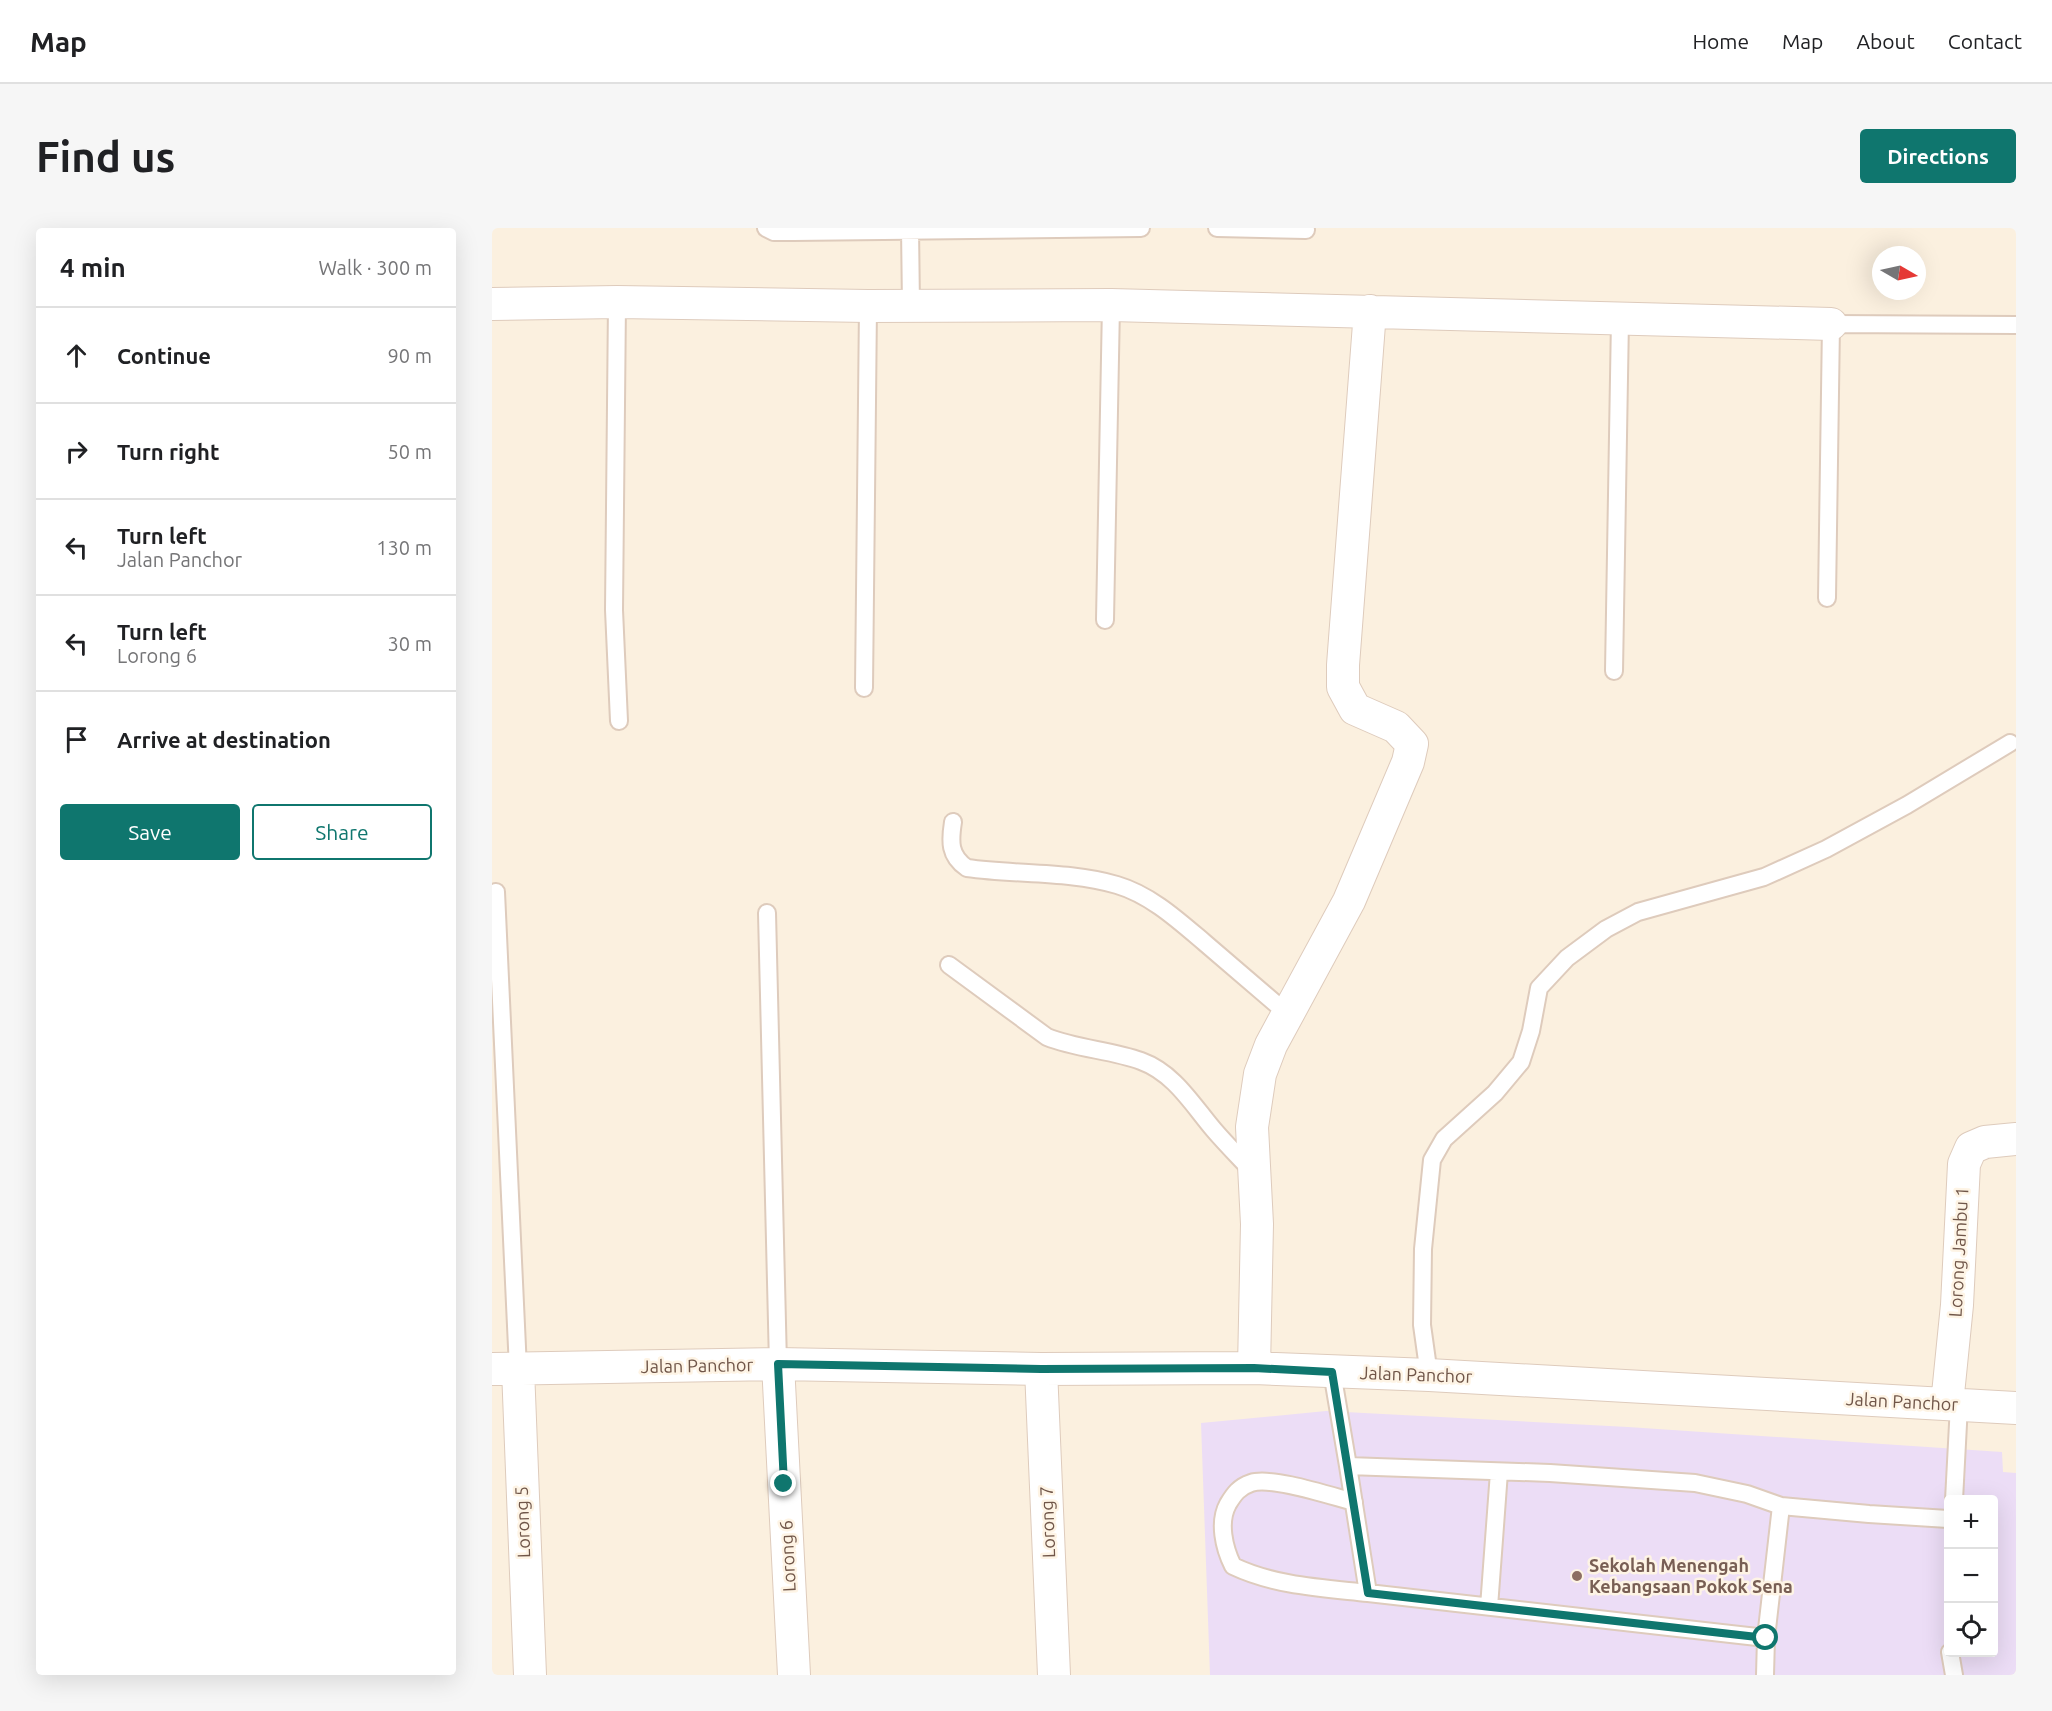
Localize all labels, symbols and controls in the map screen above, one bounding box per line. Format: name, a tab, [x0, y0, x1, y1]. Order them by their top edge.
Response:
text: Map	[30, 26, 87, 57]
text: Home	[1692, 29, 1749, 53]
text: Map	[1782, 29, 1823, 53]
text: About	[1856, 29, 1915, 53]
text: Contact	[1948, 29, 2022, 53]
button: Directions	[1860, 129, 2016, 183]
text: Find us	[36, 133, 175, 180]
north arrow	[1872, 246, 1926, 300]
text: 4 min	[60, 253, 126, 282]
text: Walk · 300 m	[319, 256, 432, 279]
icon: ahead	[60, 339, 93, 372]
text: Continue	[117, 343, 211, 368]
text: 90 m	[388, 344, 432, 367]
icon: right	[60, 435, 93, 468]
text: Turn right	[117, 439, 219, 464]
text: 50 m	[388, 440, 432, 463]
text: Turn left	[117, 523, 207, 548]
icon: left	[60, 531, 93, 564]
text: 130 m	[376, 536, 432, 559]
text: Jalan Panchor	[117, 548, 242, 571]
text: Turn left	[117, 619, 207, 644]
icon: left	[60, 627, 93, 660]
text: 30 m	[388, 632, 432, 655]
text: Lorong 6	[117, 644, 197, 667]
icon: arrive	[60, 723, 93, 756]
text: Arrive at destination	[117, 727, 331, 752]
button: Save	[60, 804, 240, 860]
button: Share	[252, 804, 432, 860]
street label: Lorong Jambu 1	[1945, 1186, 1971, 1318]
street label: Jalan Panchor	[640, 1354, 754, 1376]
street label: Jalan Panchor	[1359, 1362, 1473, 1386]
street label: Jalan Panchor	[1845, 1388, 1959, 1414]
route end	[770, 1470, 796, 1496]
street label: Lorong 5	[511, 1486, 533, 1558]
street label: Lorong 7	[1036, 1486, 1058, 1558]
map controls	[1944, 1495, 1998, 1657]
button: +	[1944, 1495, 1998, 1549]
street label: Lorong 6	[775, 1520, 799, 1592]
button: −	[1944, 1549, 1998, 1603]
place label: Sekolah Menengah Kebangsaan Pokok Sena	[1589, 1555, 1793, 1596]
marker: Sekolah Menengah Kebangsaan Pokok Sena	[1570, 1569, 1584, 1583]
button: locate	[1944, 1603, 1998, 1657]
route start	[1752, 1624, 1778, 1650]

